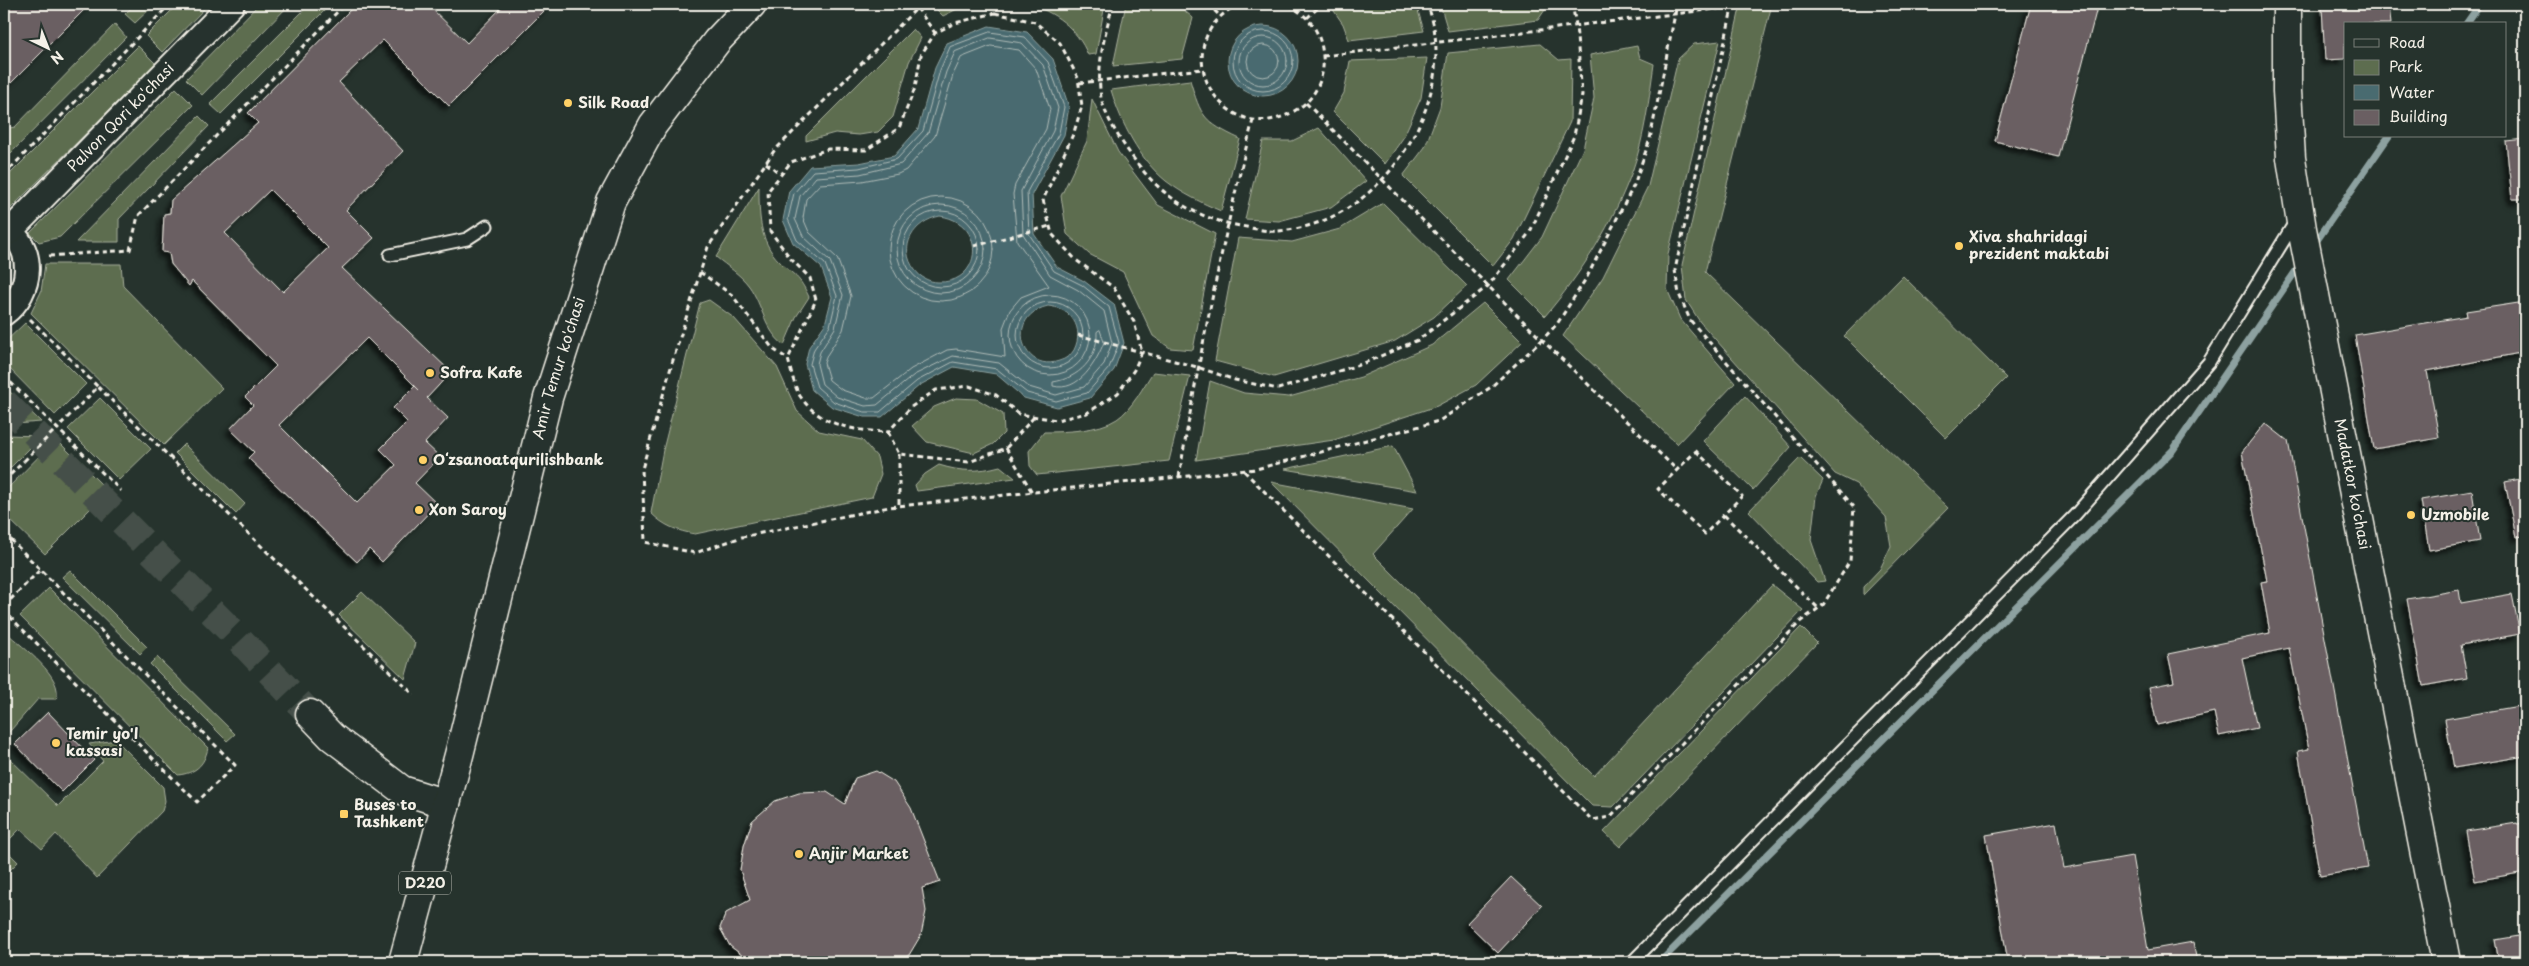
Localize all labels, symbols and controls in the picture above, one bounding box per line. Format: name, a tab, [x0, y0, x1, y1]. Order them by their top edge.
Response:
north arrow	[22, 22, 72, 72]
legend	[2344, 22, 2506, 138]
text: Road	[2389, 30, 2425, 53]
text: N	[46, 46, 68, 69]
text: Park	[2389, 54, 2423, 77]
street label: Palvon Qori ko'chasi	[61, 57, 179, 176]
text: Water	[2389, 80, 2434, 103]
place label: Silk Road	[578, 90, 649, 113]
marker: Silk Road	[562, 97, 574, 109]
text: Building	[2389, 104, 2448, 127]
place label: Xiva shahridagi prezident maktabi	[1969, 224, 2109, 264]
marker: Xiva shahridagi prezident maktabi	[1953, 240, 1965, 252]
street label: Amir Temur ko'chasi	[525, 294, 590, 441]
place label: Sofra Kafe	[440, 360, 522, 383]
marker: Sofra Kafe	[424, 367, 436, 379]
street label: Madatkor ko'chasi	[2329, 416, 2378, 551]
place label: Oʻzsanoatqurilishbank	[433, 447, 604, 470]
marker: Oʻzsanoatqurilishbank	[417, 454, 429, 466]
place label: Xon Saroy	[429, 497, 507, 520]
place label: Uzmobile	[2421, 502, 2490, 525]
marker: Xon Saroy	[413, 504, 425, 516]
marker: Uzmobile	[2405, 509, 2417, 521]
place label: Temir yo'l kassasi	[66, 721, 138, 761]
marker: Temir yo'l kassasi	[50, 737, 62, 749]
place label: Buses to Tashkent	[354, 792, 424, 832]
marker: Buses to Tashkent	[338, 808, 350, 820]
place label: Anjir Market	[809, 841, 909, 864]
marker: Anjir Market	[793, 848, 805, 860]
road number: D220	[399, 871, 451, 894]

